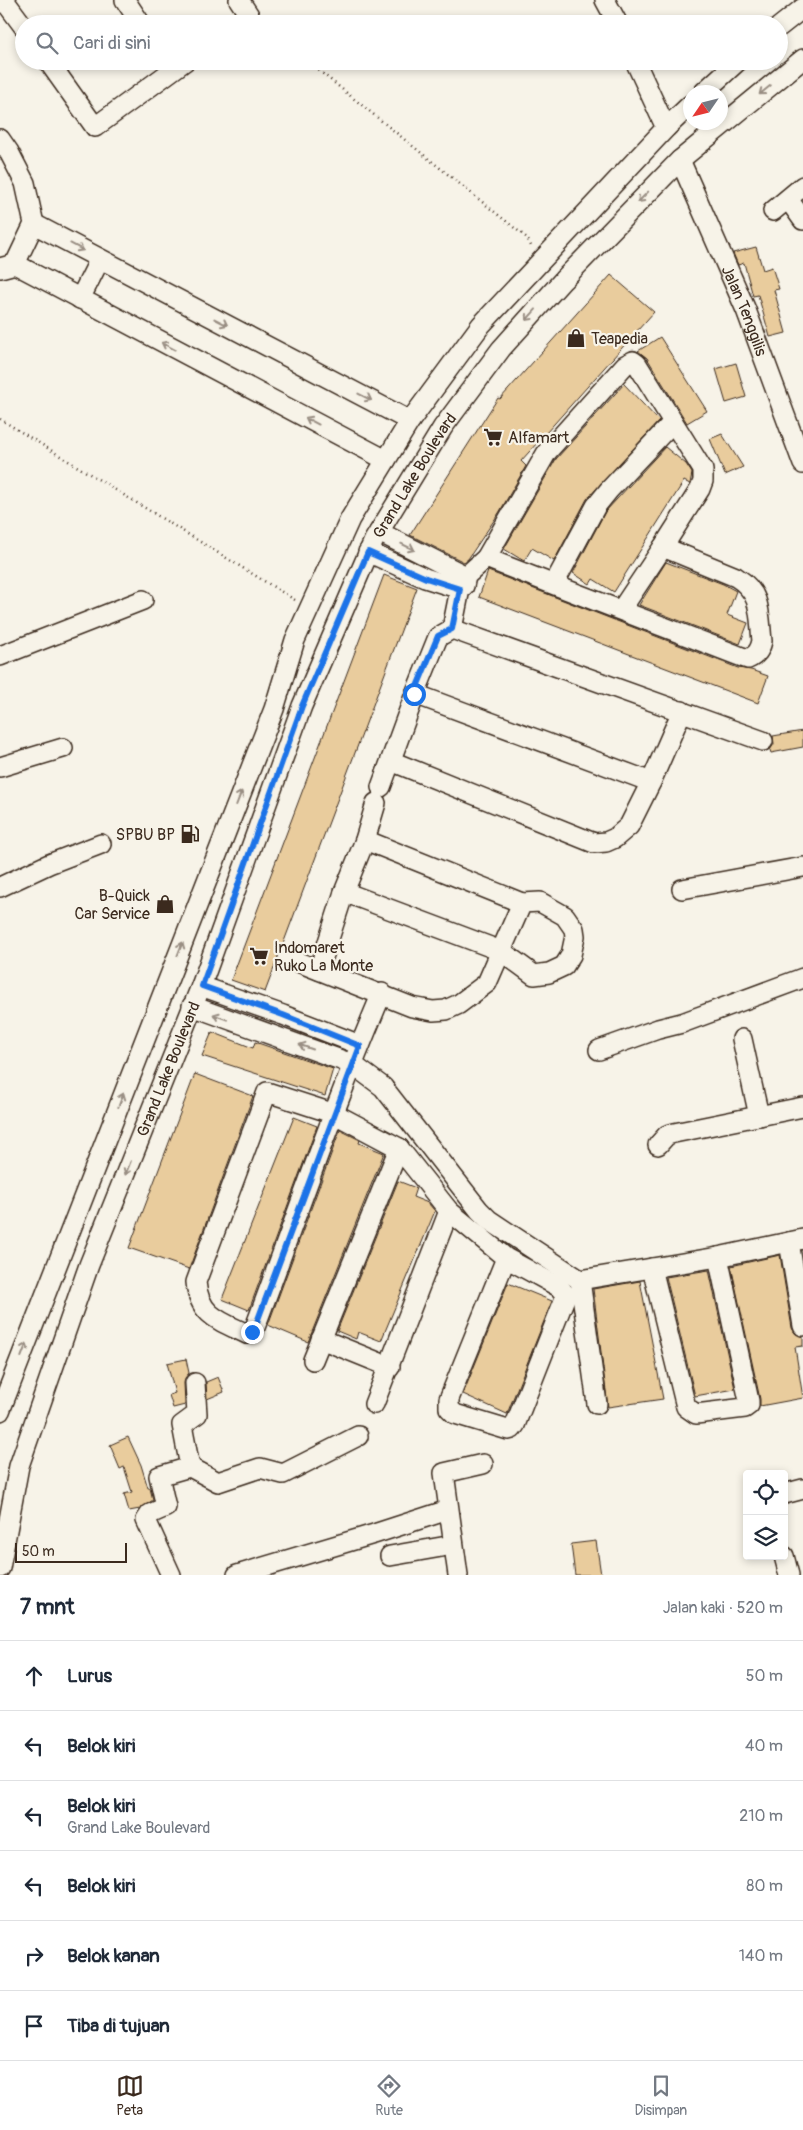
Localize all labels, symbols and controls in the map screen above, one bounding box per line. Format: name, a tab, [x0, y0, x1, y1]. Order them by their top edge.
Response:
search box	[15, 15, 788, 70]
icon: search	[33, 29, 61, 57]
text: Cari di sini	[73, 31, 150, 55]
one-way arrow	[759, 84, 772, 95]
north arrow	[683, 85, 728, 130]
one-way arrow	[637, 191, 650, 203]
one-way arrow	[69, 242, 84, 252]
street label: Jalan Tenggilis	[717, 263, 771, 359]
one-way arrow	[526, 308, 537, 321]
one-way arrow	[213, 318, 228, 327]
shop icon: Teapedia	[565, 327, 587, 349]
place label: Teapedia	[591, 329, 648, 349]
one-way arrow	[161, 341, 176, 350]
one-way arrow	[357, 393, 372, 402]
street label: Grand Lake Boulevard	[369, 409, 461, 542]
one-way arrow	[305, 416, 320, 425]
supermarket icon: Alfamart	[482, 426, 504, 448]
place label: Alfamart	[508, 428, 570, 448]
one-way arrow	[401, 542, 416, 552]
route start	[403, 683, 426, 706]
one-way arrow	[235, 791, 245, 806]
fuel station icon: SPBU BP	[179, 823, 201, 845]
place label: SPBU BP	[116, 825, 175, 845]
place label: B-Quick Car Service	[75, 886, 150, 924]
shop icon: B-Quick Car Service	[154, 893, 176, 915]
place label: Indomaret Ruko La Monte	[274, 938, 373, 976]
one-way arrow	[176, 942, 185, 957]
supermarket icon: Indomaret Ruko La Monte	[248, 945, 270, 967]
street label: Grand Lake Boulevard	[133, 999, 205, 1140]
one-way arrow	[213, 1012, 228, 1021]
one-way arrow	[298, 1042, 314, 1052]
one-way arrow	[116, 1093, 126, 1108]
one-way arrow	[123, 1159, 132, 1175]
route end	[241, 1321, 264, 1344]
one-way arrow	[20, 1342, 29, 1358]
map controls	[743, 1470, 788, 1560]
button: locate	[743, 1470, 788, 1515]
button: layers	[743, 1515, 788, 1560]
scale bar	[15, 1540, 128, 1563]
text: 50 m	[22, 1543, 55, 1560]
text: 7 mnt	[20, 1594, 74, 1621]
text: Jalan kaki · 520 m	[663, 1598, 783, 1618]
icon: ahead	[20, 1662, 48, 1690]
text: Lurus	[67, 1664, 112, 1688]
text: 50 m	[746, 1666, 783, 1686]
icon: left	[20, 1732, 48, 1760]
text: Belok kiri	[67, 1734, 135, 1758]
text: 40 m	[745, 1736, 783, 1756]
text: Belok kiri	[67, 1794, 135, 1818]
icon: left	[20, 1802, 48, 1830]
text: 210 m	[739, 1806, 783, 1826]
text: Grand Lake Boulevard	[67, 1818, 210, 1838]
icon: left	[20, 1872, 48, 1900]
text: Belok kiri	[67, 1874, 135, 1898]
text: 80 m	[746, 1876, 783, 1896]
icon: right	[20, 1942, 48, 1970]
text: Belok kanan	[67, 1944, 160, 1968]
text: 140 m	[739, 1946, 783, 1966]
icon: arrive	[20, 2012, 48, 2040]
text: Tiba di tujuan	[67, 2014, 170, 2038]
tab: Peta	[116, 2072, 144, 2119]
tab: Rute	[375, 2072, 403, 2119]
tab: Disimpan	[635, 2072, 687, 2119]

